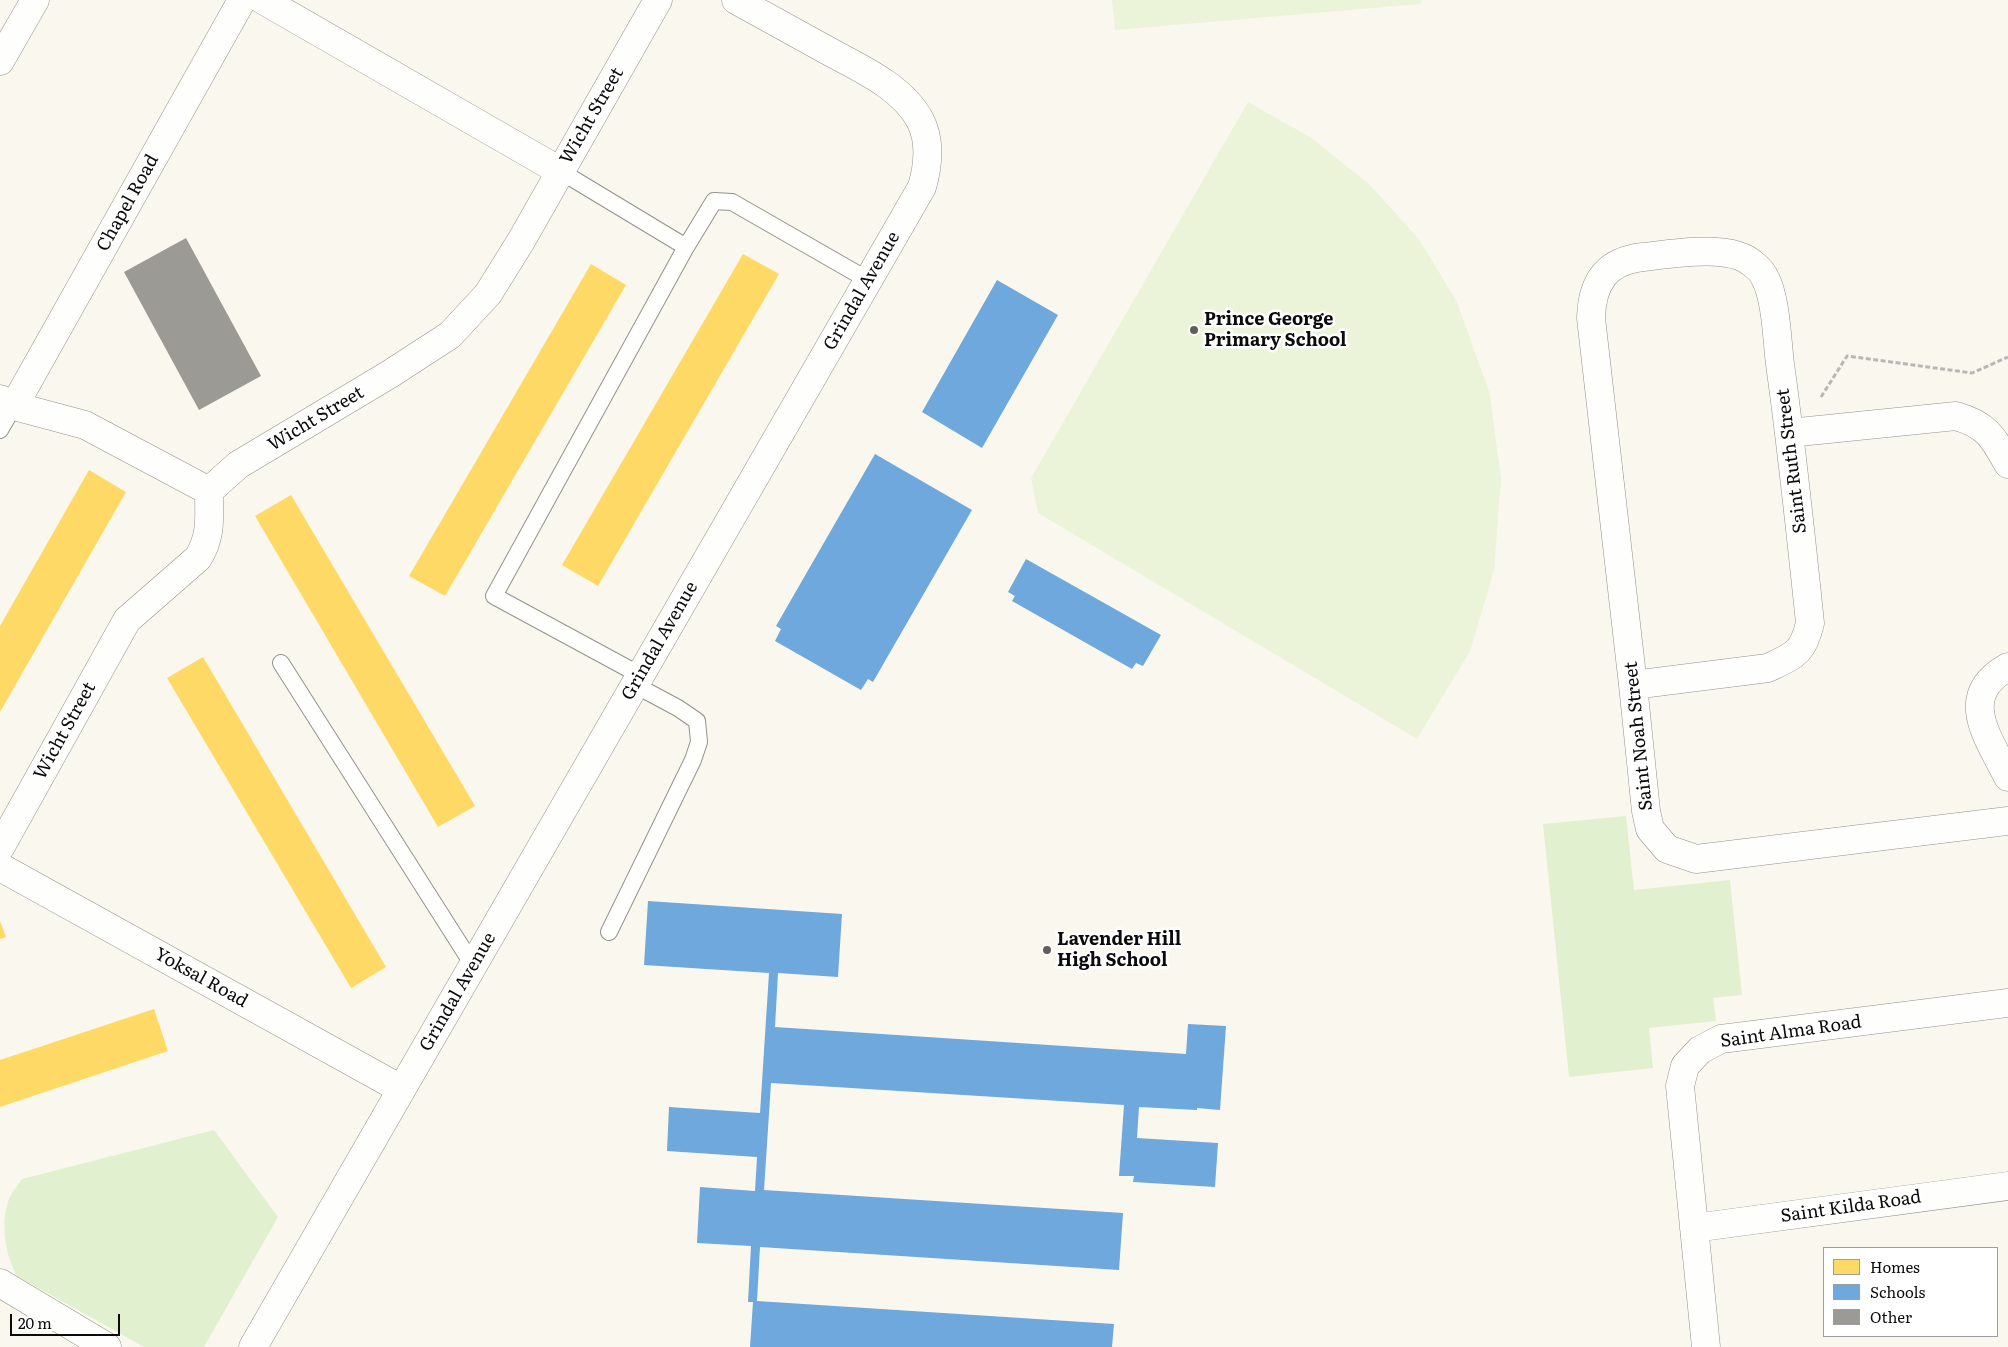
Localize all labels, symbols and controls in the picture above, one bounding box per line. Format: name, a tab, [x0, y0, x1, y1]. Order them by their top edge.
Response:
street label: Wicht Street	[556, 64, 628, 168]
street label: Chapel Road	[93, 151, 163, 255]
street label: Grindal Avenue	[819, 228, 905, 354]
place label: Prince George Primary School	[1204, 309, 1347, 352]
marker: Prince George Primary School	[1188, 324, 1200, 336]
street label: Wicht Street	[264, 382, 368, 456]
street label: Saint Ruth Street	[1772, 387, 1812, 535]
street label: Grindal Avenue	[617, 578, 703, 704]
street label: Saint Noah Street	[1620, 660, 1658, 812]
street label: Wicht Street	[29, 679, 101, 783]
street label: Grindal Avenue	[415, 929, 501, 1055]
place label: Lavender Hill High School	[1057, 929, 1181, 972]
street label: Yoksal Road	[150, 943, 252, 1013]
marker: Lavender Hill High School	[1041, 944, 1053, 956]
street label: Saint Alma Road	[1719, 1011, 1863, 1053]
street label: Saint Kilda Road	[1779, 1186, 1923, 1228]
legend	[1823, 1247, 1998, 1337]
text: Homes	[1870, 1255, 1920, 1278]
text: Schools	[1870, 1280, 1925, 1303]
scale bar	[12, 1304, 122, 1336]
text: Other	[1870, 1305, 1912, 1328]
text: 20 m	[18, 1311, 52, 1334]

